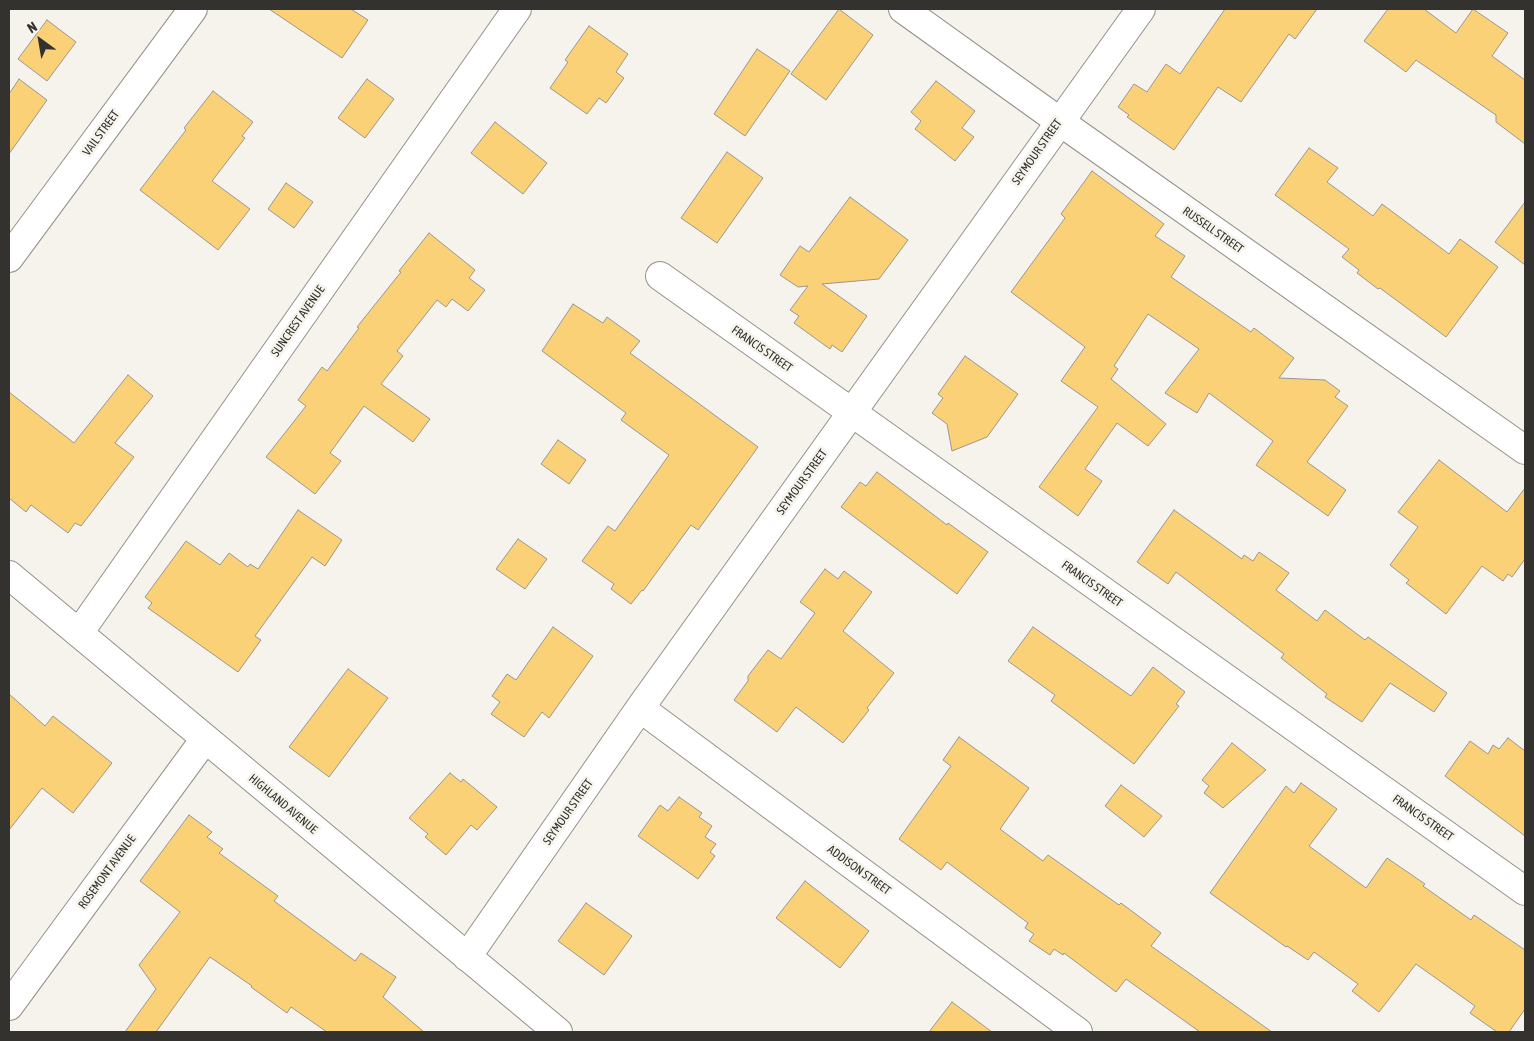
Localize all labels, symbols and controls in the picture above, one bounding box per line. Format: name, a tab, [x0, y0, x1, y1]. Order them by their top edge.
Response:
north arrow	[15, 15, 65, 65]
text: N	[24, 18, 40, 36]
street label: VAIL STREET	[80, 107, 122, 159]
street label: SEYMOUR STREET	[1009, 116, 1065, 188]
street label: RUSSELL STREET	[1180, 204, 1246, 256]
street label: SUNCREST AVENUE	[268, 283, 328, 359]
street label: FRANCIS STREET	[729, 323, 795, 375]
street label: SEYMOUR STREET	[774, 447, 830, 517]
street label: FRANCIS STREET	[1059, 558, 1125, 610]
street label: HIGHLAND AVENUE	[246, 771, 320, 837]
street label: SEYMOUR STREET	[540, 776, 596, 848]
street label: FRANCIS STREET	[1390, 792, 1456, 844]
street label: ROSEMONT AVENUE	[75, 832, 139, 912]
street label: ADDISON STREET	[824, 842, 894, 898]

